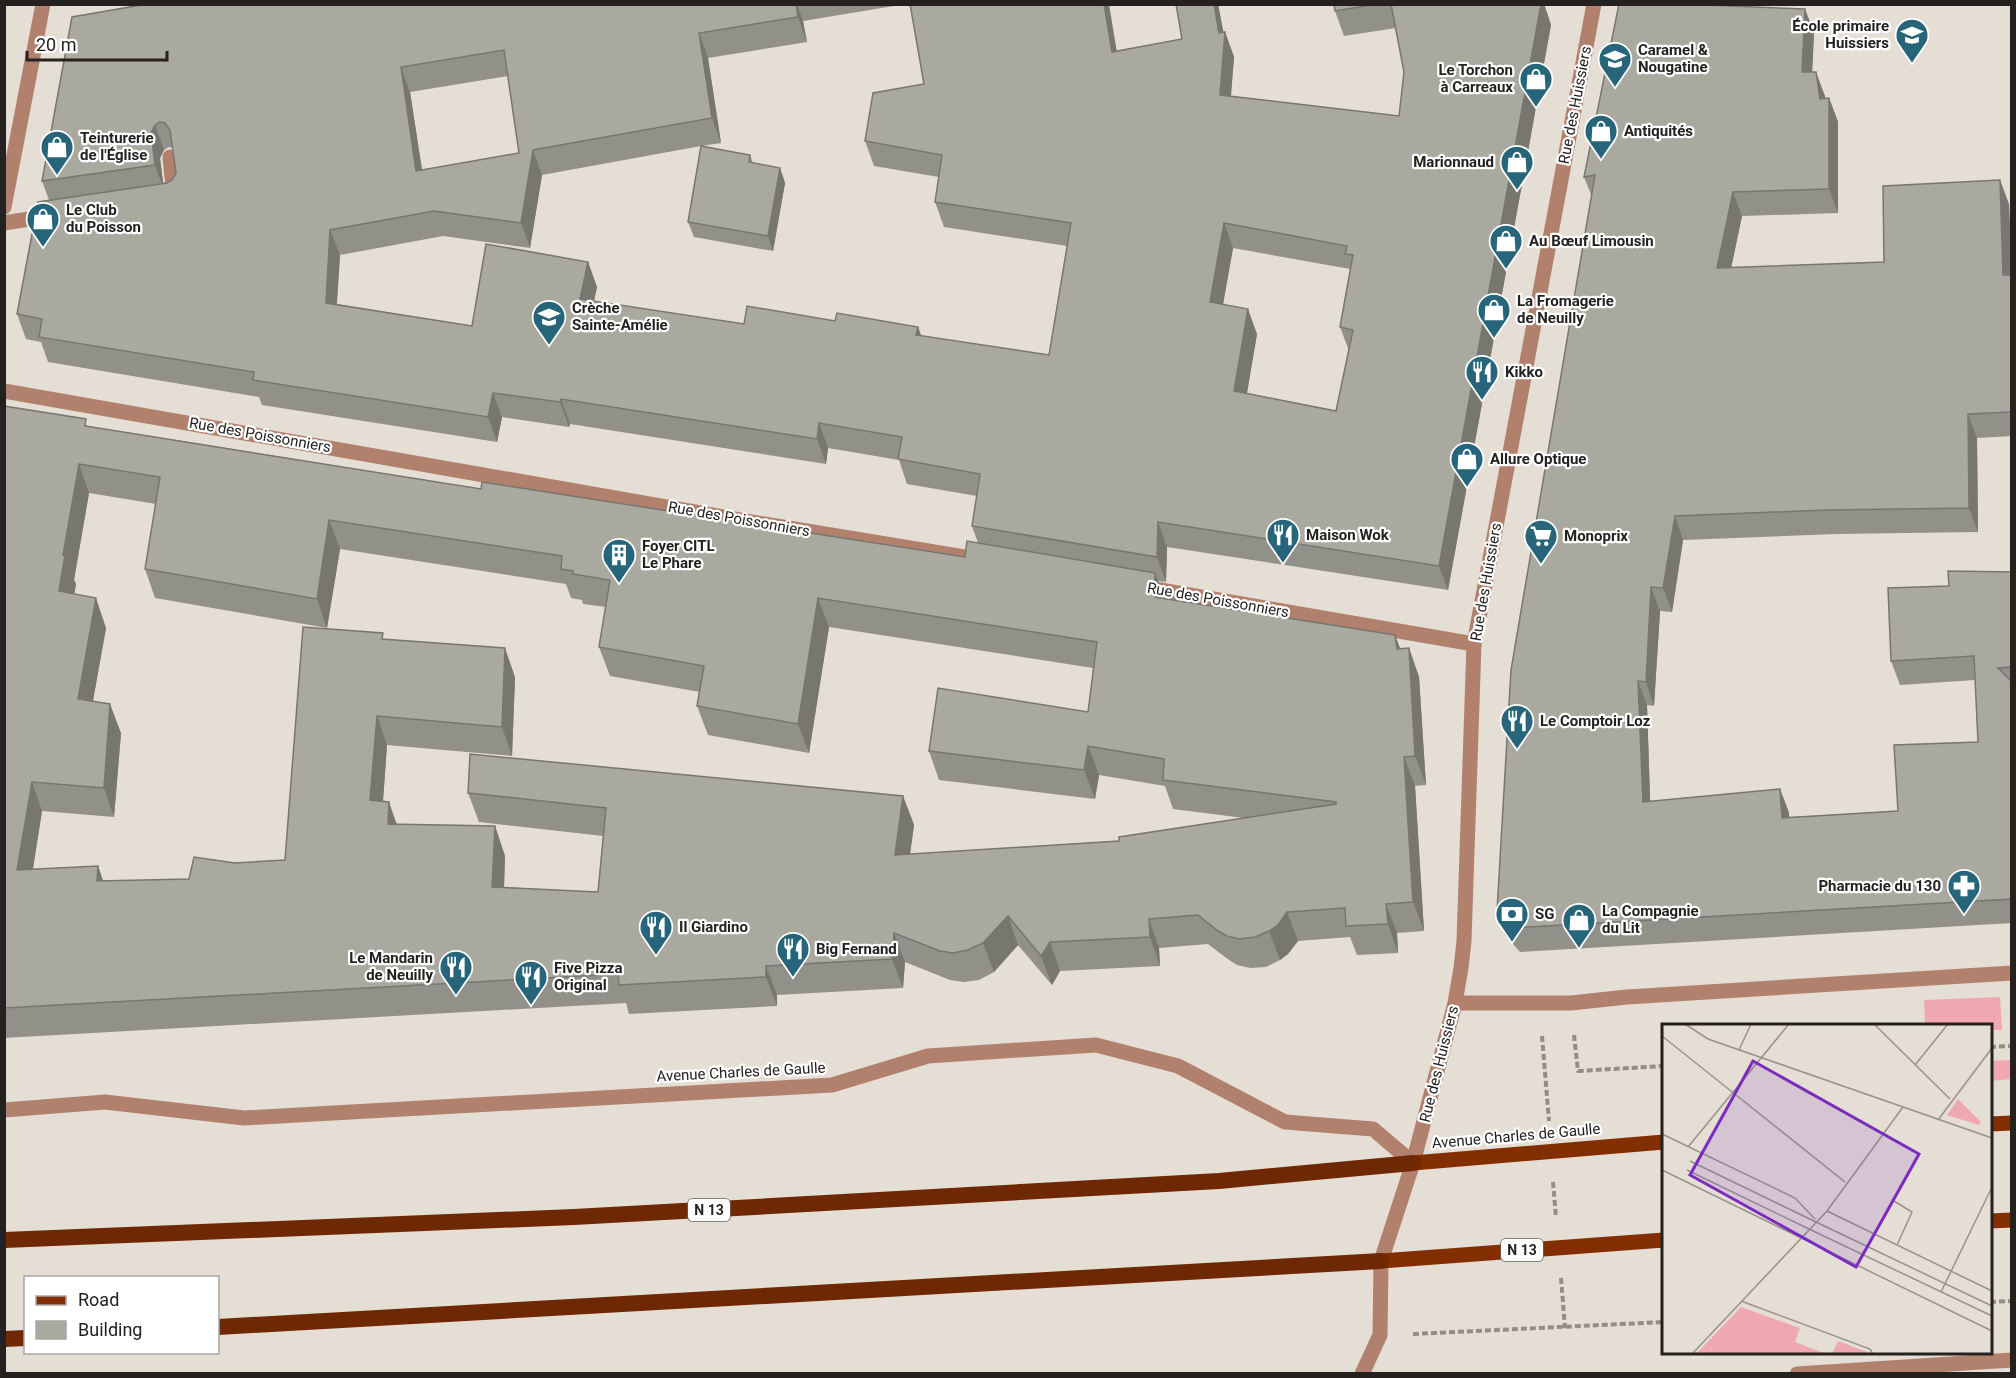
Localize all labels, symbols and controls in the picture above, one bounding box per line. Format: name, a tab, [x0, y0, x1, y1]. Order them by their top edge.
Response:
place label: École primaire Huissiers	[1792, 17, 1889, 52]
school or university icon: École primaire Huissiers	[1894, 17, 1930, 64]
scale bar	[27, 24, 166, 62]
text: 20 m	[36, 34, 76, 55]
school or university icon: Caramel & Nougatine	[1597, 41, 1633, 88]
place label: Caramel & Nougatine	[1638, 41, 1708, 76]
street label: Rue des Huissiers	[1555, 45, 1595, 165]
place label: Le Torchon à Carreaux	[1439, 61, 1513, 96]
shop icon: Le Torchon à Carreaux	[1518, 61, 1554, 108]
shop icon: Antiquités	[1583, 113, 1619, 160]
place label: Antiquités	[1624, 122, 1693, 140]
shop icon: Teinturerie de l'Église	[39, 129, 75, 176]
place label: Teinturerie de l'Église	[80, 129, 154, 164]
shop icon: Marionnaud	[1499, 144, 1535, 191]
place label: Marionnaud	[1413, 153, 1494, 171]
shop icon: Le Club du Poisson	[25, 201, 61, 248]
place label: Le Club du Poisson	[66, 201, 141, 236]
shop icon: Au Bœuf Limousin	[1488, 223, 1524, 270]
place label: Au Bœuf Limousin	[1529, 232, 1654, 250]
shop icon: La Fromagerie de Neuilly	[1476, 292, 1512, 339]
place label: La Fromagerie de Neuilly	[1517, 292, 1614, 327]
school or university icon: Crèche Sainte-Amélie	[531, 299, 567, 346]
place label: Crèche Sainte-Amélie	[572, 299, 668, 334]
restaurant icon: Kikko	[1464, 354, 1500, 401]
place label: Kikko	[1505, 363, 1543, 381]
street label: Rue des Poissonniers	[188, 414, 332, 456]
shop icon: Allure Optique	[1449, 441, 1485, 488]
place label: Allure Optique	[1490, 450, 1586, 468]
street label: Rue des Poissonniers	[667, 498, 811, 540]
restaurant icon: Maison Wok	[1265, 517, 1301, 564]
supermarket icon: Monoprix	[1523, 518, 1559, 565]
street label: Rue des Huissiers	[1467, 522, 1505, 642]
place label: Maison Wok	[1306, 526, 1390, 544]
place label: Monoprix	[1564, 527, 1628, 545]
building icon: Foyer CITL Le Phare	[601, 537, 637, 584]
place label: Foyer CITL Le Phare	[642, 537, 715, 572]
street label: Rue des Poissonniers	[1146, 579, 1290, 621]
restaurant icon: Le Comptoir Loz	[1499, 703, 1535, 750]
place label: Le Comptoir Loz	[1540, 712, 1651, 730]
pharmacy icon: Pharmacie du 130	[1946, 868, 1982, 915]
place label: Pharmacie du 130	[1818, 877, 1941, 895]
bank icon: SG	[1494, 896, 1530, 943]
shop icon: La Compagnie du Lit	[1561, 902, 1597, 949]
place label: La Compagnie du Lit	[1602, 902, 1699, 937]
place label: SG	[1535, 905, 1554, 923]
restaurant icon: Il Giardino	[638, 909, 674, 956]
place label: Il Giardino	[679, 918, 748, 936]
restaurant icon: Big Fernand	[775, 931, 811, 978]
place label: Big Fernand	[816, 940, 897, 958]
place label: Le Mandarin de Neuilly	[349, 949, 433, 984]
restaurant icon: Le Mandarin de Neuilly	[438, 949, 474, 996]
restaurant icon: Five Pizza Original	[513, 959, 549, 1006]
place label: Five Pizza Original	[554, 959, 622, 994]
street label: Rue des Huissiers	[1416, 1004, 1462, 1124]
inset map	[1662, 1024, 1992, 1354]
street label: Avenue Charles de Gaulle	[656, 1059, 826, 1085]
street label: Avenue Charles de Gaulle	[1431, 1120, 1601, 1152]
road number: N 13	[688, 1199, 730, 1221]
road number: N 13	[1501, 1239, 1543, 1261]
legend	[24, 1276, 219, 1354]
text: Road	[78, 1289, 119, 1310]
text: Building	[78, 1319, 142, 1340]

